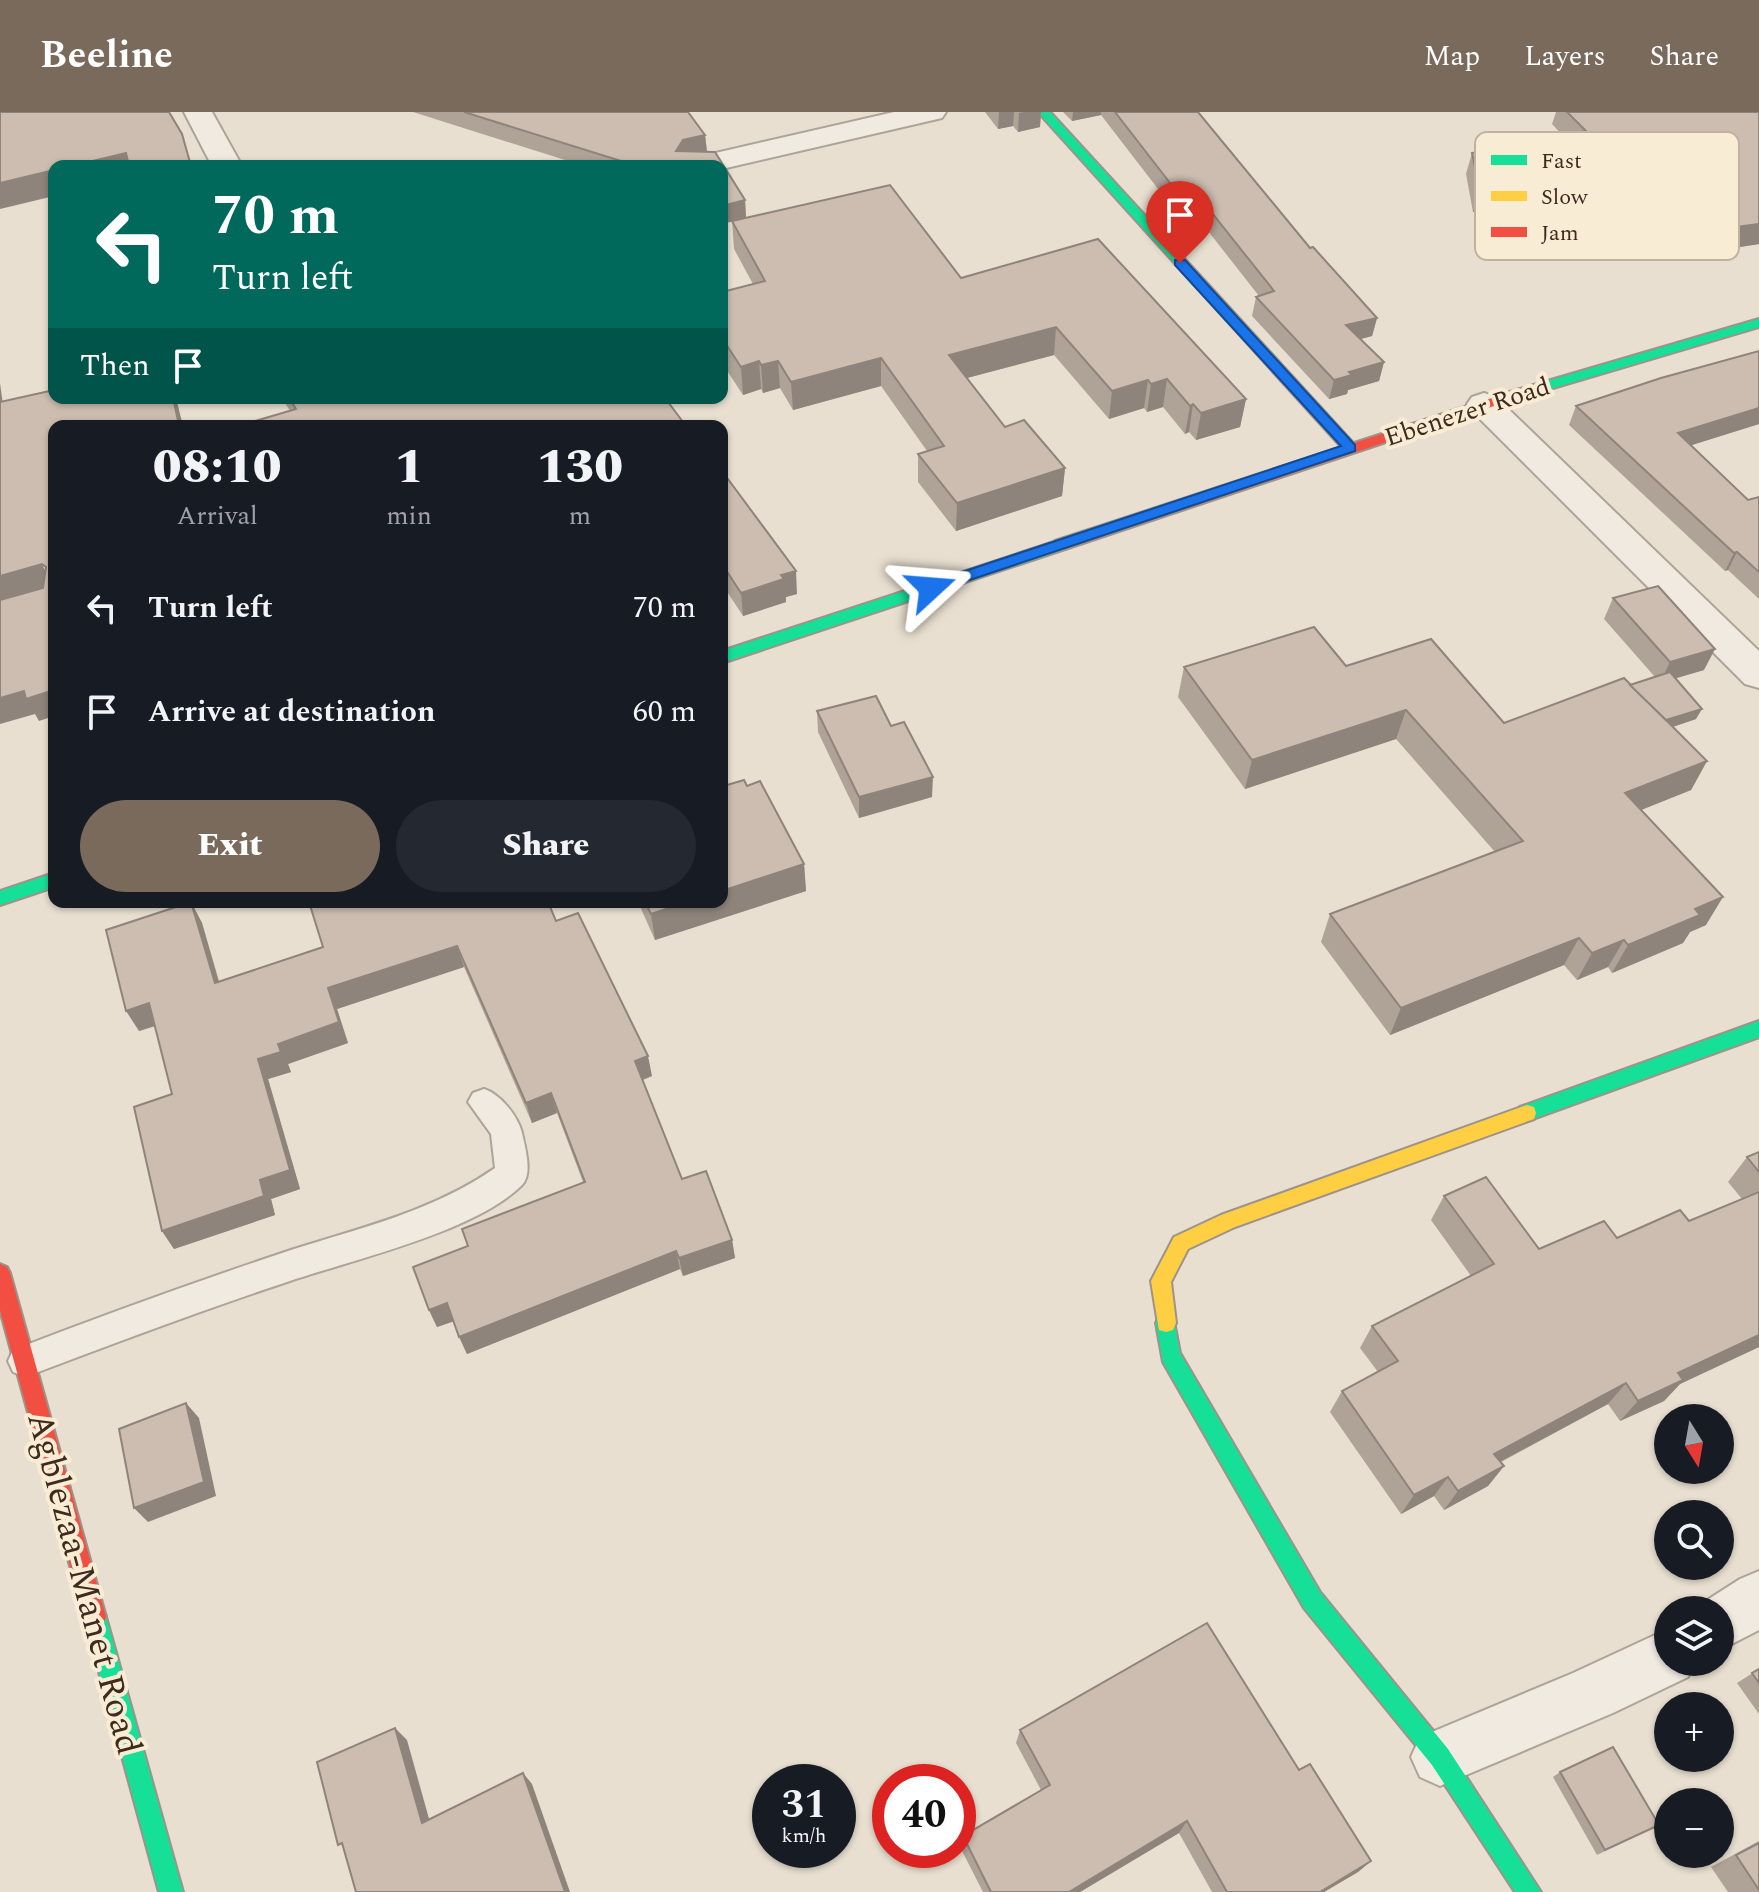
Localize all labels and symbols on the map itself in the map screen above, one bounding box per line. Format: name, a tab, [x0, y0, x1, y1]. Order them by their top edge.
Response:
legend	[1475, 132, 1739, 260]
text: Fast	[1541, 145, 1582, 178]
pin	[1146, 181, 1214, 263]
text: Slow	[1541, 181, 1589, 214]
text: Jam	[1541, 217, 1579, 250]
street label: Ebenezer Road	[1379, 366, 1555, 458]
position arrow	[889, 546, 973, 630]
north arrow	[1654, 1404, 1734, 1484]
street label: Agblezaa-Manet Road	[11, 1406, 156, 1761]
speed limit sign: 40	[872, 1764, 976, 1868]

